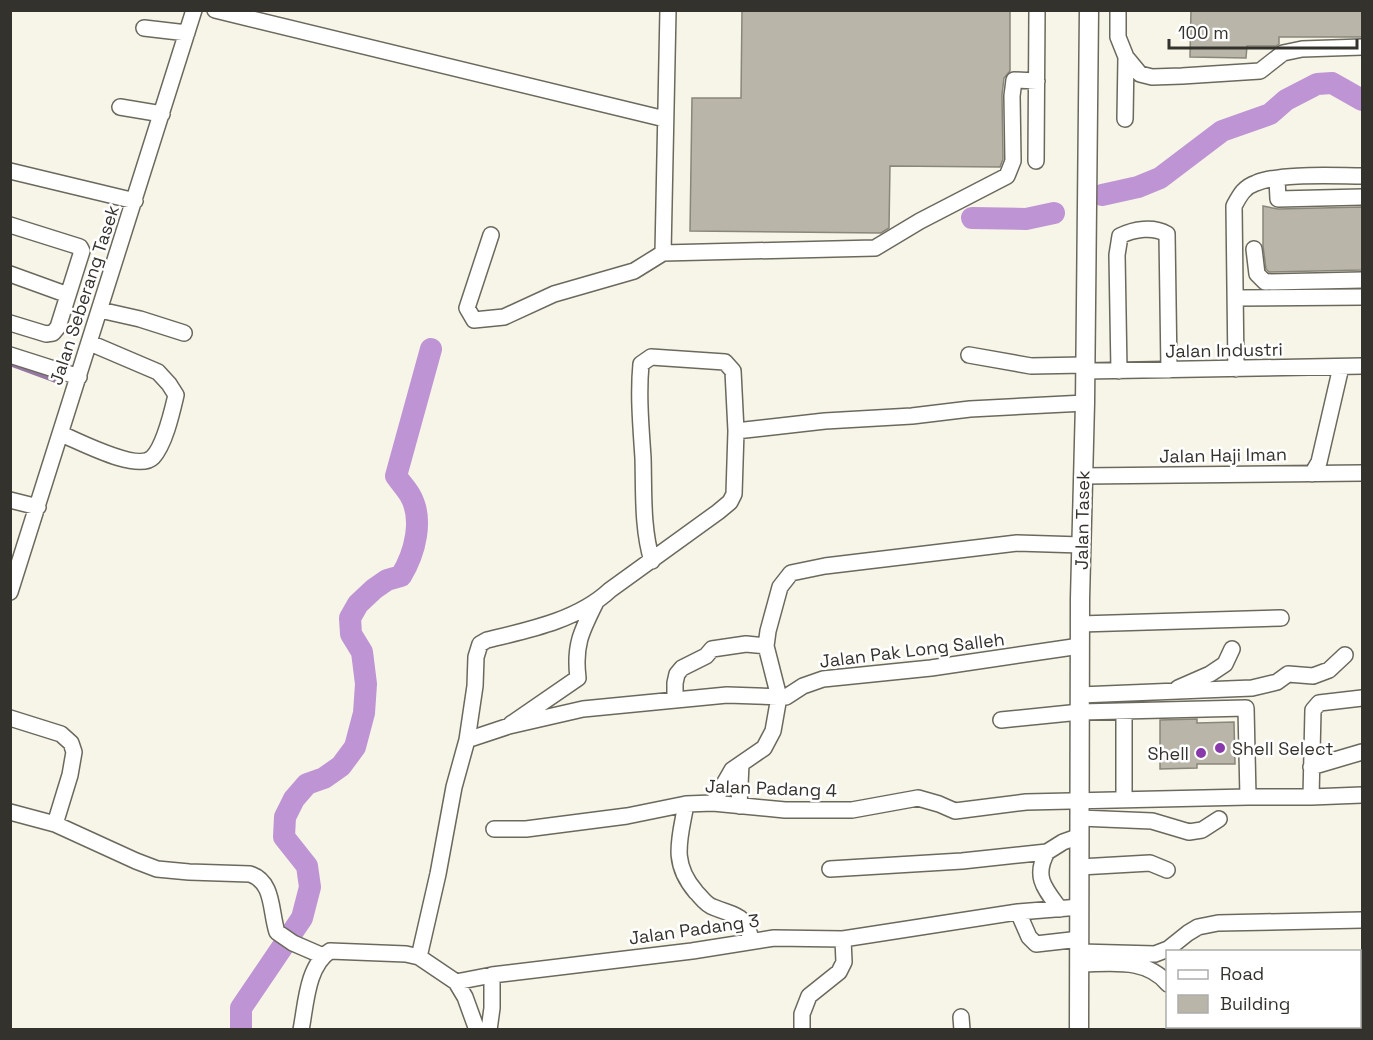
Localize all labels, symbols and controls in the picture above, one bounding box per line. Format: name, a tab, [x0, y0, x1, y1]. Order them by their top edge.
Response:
scale bar	[1169, 12, 1356, 50]
text: 100 m	[1178, 21, 1229, 44]
street label: Jalan Seberang Tasek	[44, 202, 124, 388]
street label: Jalan Industri	[1165, 337, 1283, 363]
street label: Jalan Haji Iman	[1159, 442, 1287, 468]
street label: Jalan Tasek	[1070, 470, 1094, 570]
street label: Jalan Pak Long Salleh	[818, 627, 1006, 673]
place label: Shell Select	[1232, 737, 1334, 760]
marker: Shell Select	[1213, 741, 1227, 755]
place label: Shell	[1147, 742, 1189, 765]
marker: Shell	[1194, 746, 1208, 760]
street label: Jalan Padang 4	[705, 774, 837, 802]
street label: Jalan Padang 3	[627, 908, 761, 950]
legend	[1166, 950, 1361, 1028]
text: Road	[1220, 962, 1264, 985]
text: Building	[1220, 992, 1290, 1015]

